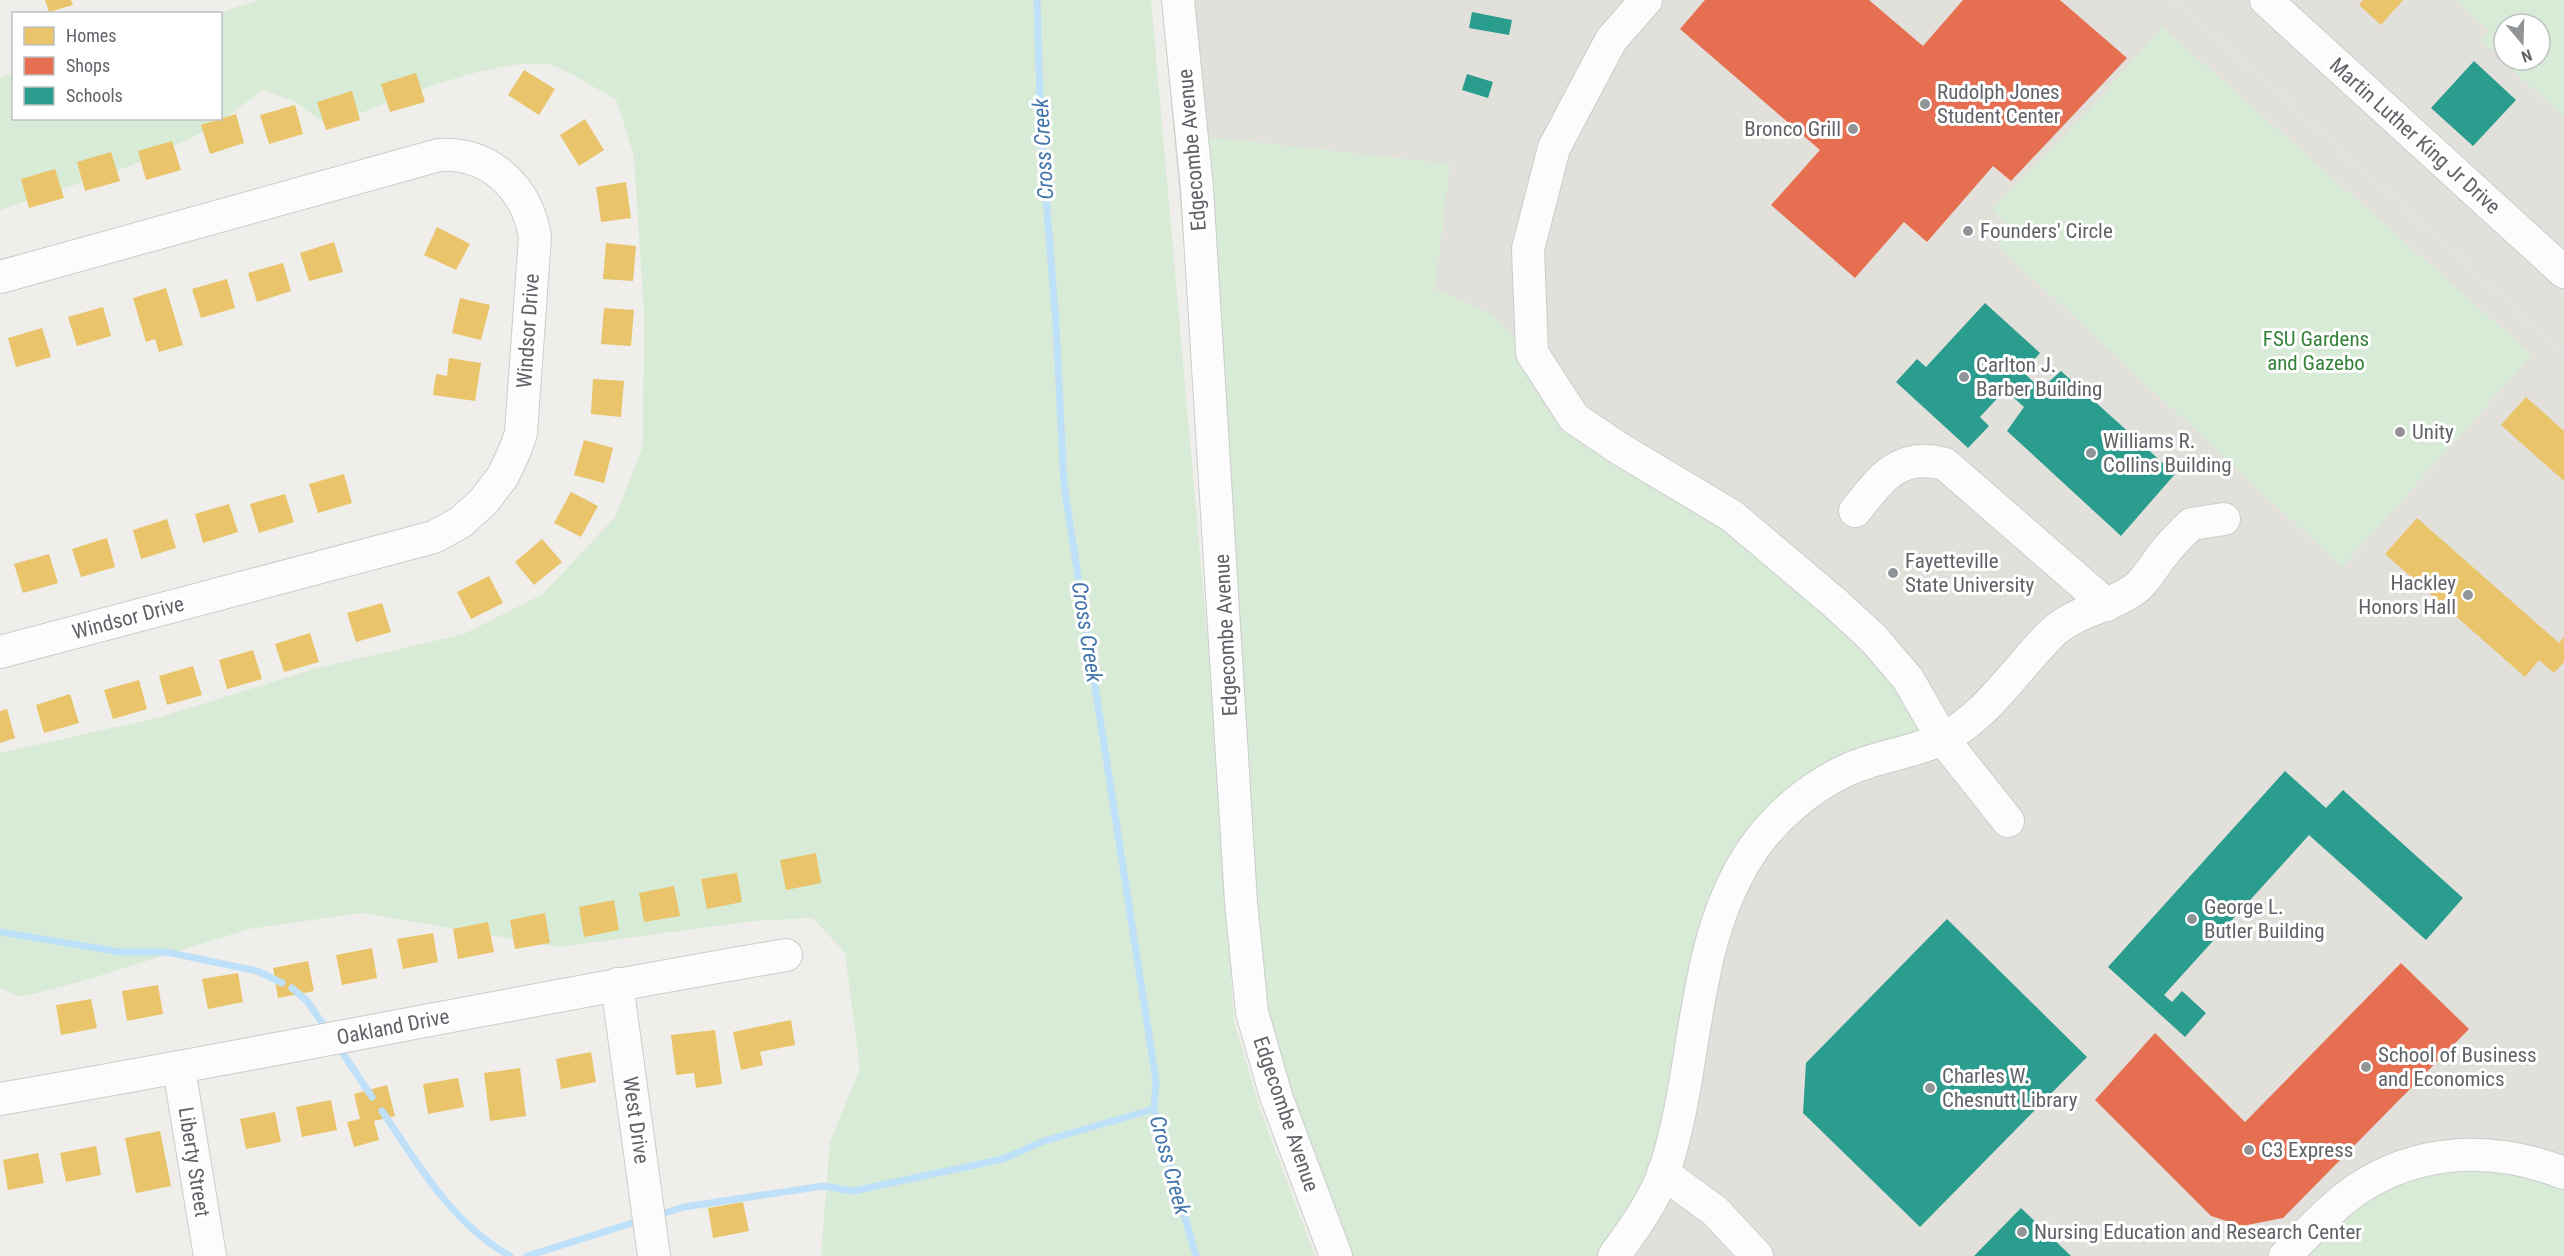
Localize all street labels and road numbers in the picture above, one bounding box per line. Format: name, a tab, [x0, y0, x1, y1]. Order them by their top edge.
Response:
street label: Martin Luther King Jr Drive	[2325, 53, 2505, 219]
street label: Edgecombe Avenue	[1173, 68, 1211, 232]
street label: Windsor Drive	[512, 273, 544, 389]
street label: Edgecombe Avenue	[1210, 553, 1242, 717]
street label: Windsor Drive	[70, 592, 187, 644]
street label: Oakland Drive	[335, 1004, 452, 1050]
street label: Edgecombe Avenue	[1248, 1033, 1324, 1195]
street label: West Drive	[618, 1075, 654, 1165]
street label: Liberty Street	[173, 1105, 215, 1219]

